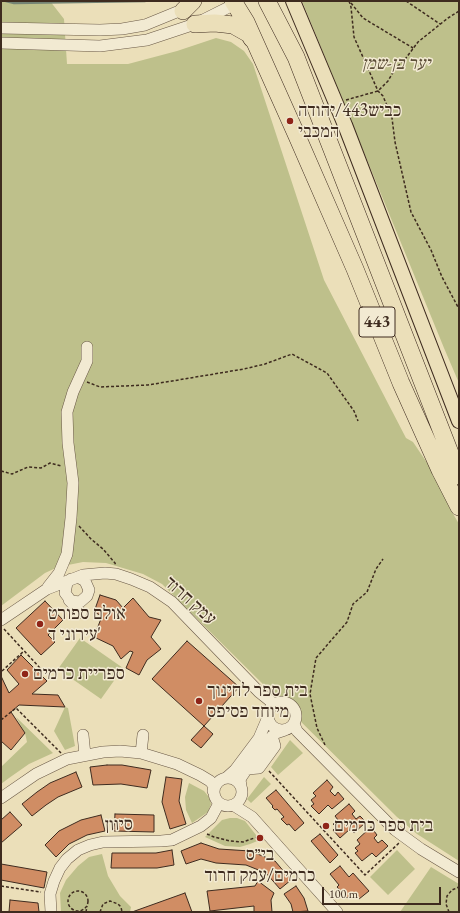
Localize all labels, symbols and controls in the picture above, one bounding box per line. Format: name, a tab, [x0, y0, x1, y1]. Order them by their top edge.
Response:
park label: יער בן-שמן	[362, 53, 430, 75]
place label: כביש443/יהודה המכבי	[298, 100, 401, 142]
marker: כביש443/יהודה המכבי	[285, 116, 295, 126]
road number: 443	[359, 307, 395, 337]
street label: עמק חרוד	[160, 572, 220, 630]
place label: אולם ספורט עירוני ד'	[48, 603, 126, 646]
marker: אולם ספורט עירוני ד'	[35, 619, 45, 629]
place label: ספריית כרמים	[33, 663, 125, 685]
marker: ספריית כרמים	[20, 669, 30, 679]
place label: בית ספר לחינוך מיוחד פסיפס	[207, 680, 308, 722]
marker: בית ספר לחינוך מיוחד פסיפס	[194, 696, 204, 706]
street label: סיוון	[105, 814, 133, 836]
place label: בית ספר כרמים	[334, 815, 433, 837]
marker: בית ספר כרמים	[321, 821, 331, 831]
marker: בי״ס כרמים/עמק חרוד	[255, 833, 265, 843]
place label: בי״ס כרמים/עמק חרוד	[205, 844, 315, 886]
scale bar	[324, 879, 443, 905]
text: 100 m	[329, 886, 358, 902]

